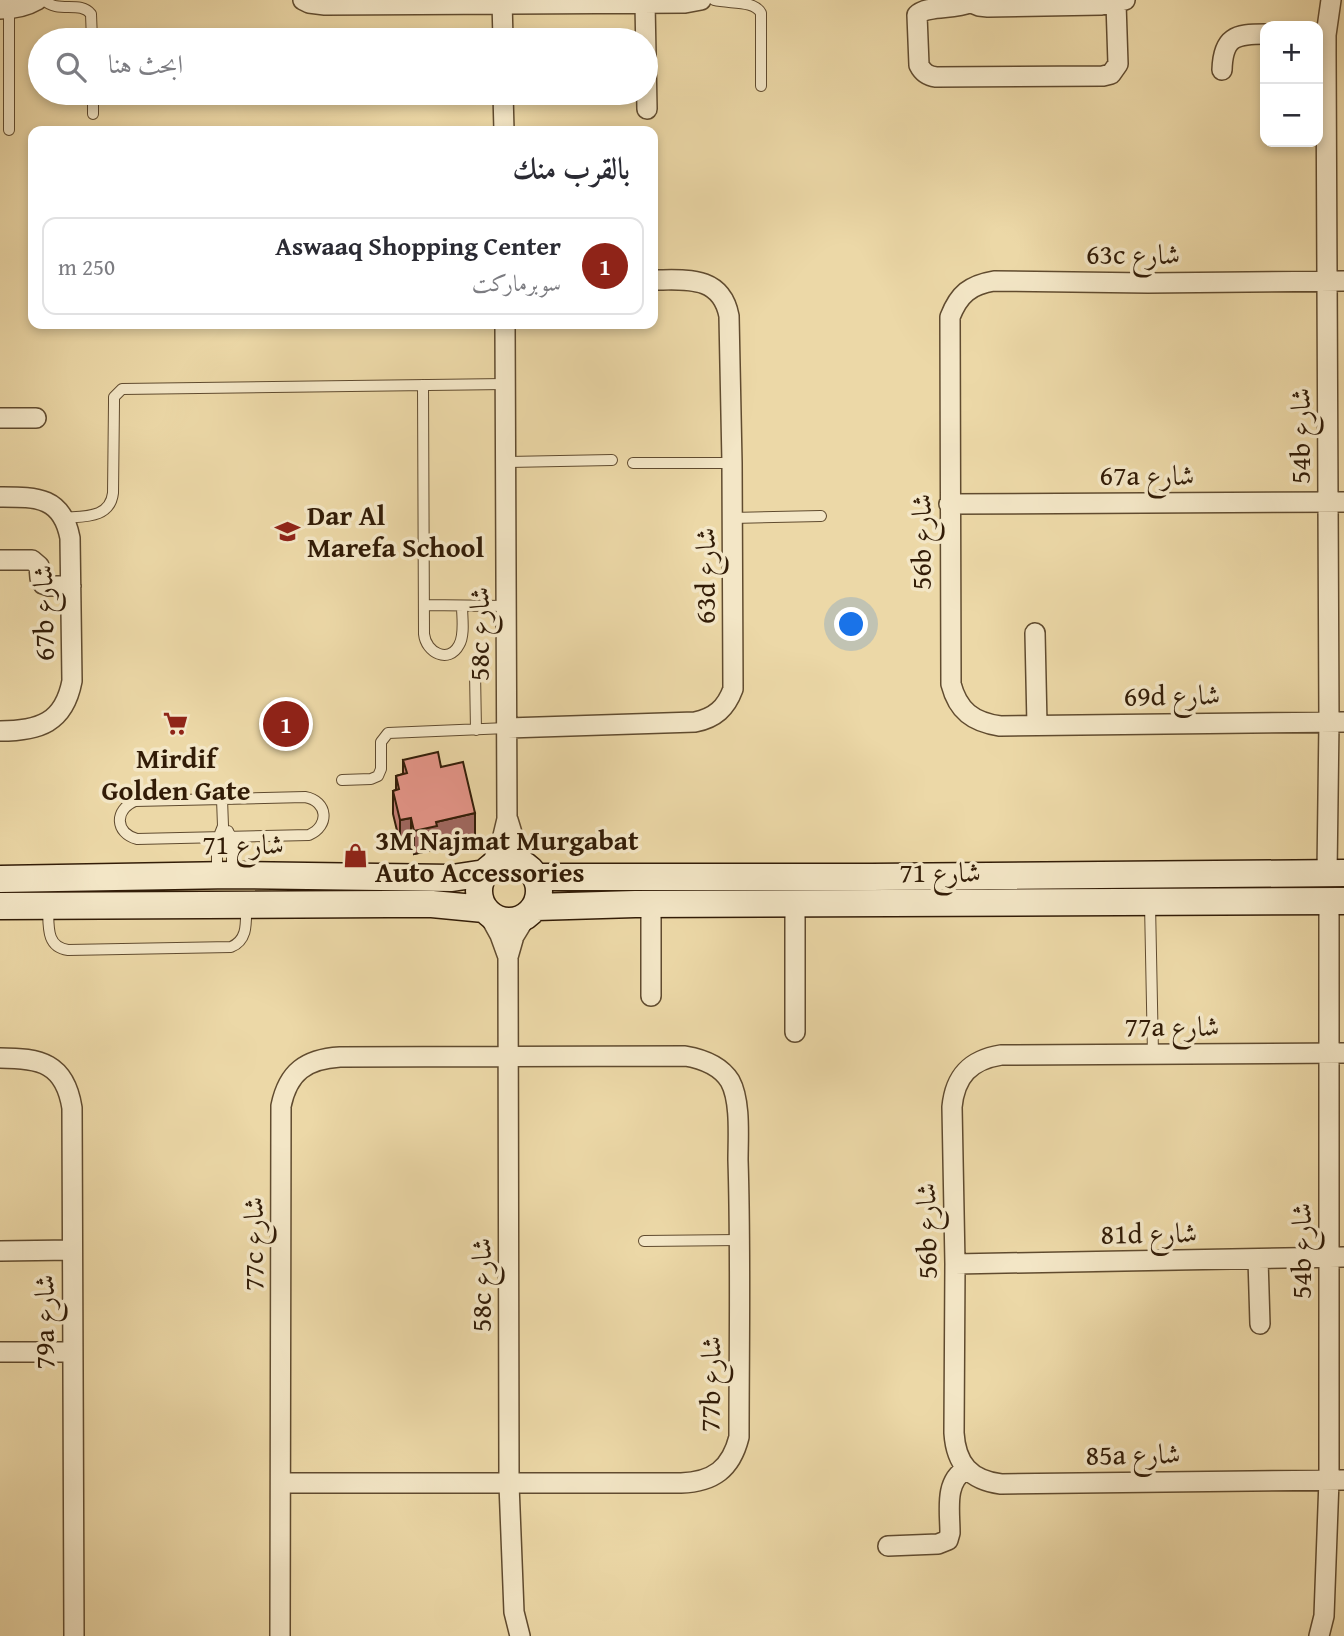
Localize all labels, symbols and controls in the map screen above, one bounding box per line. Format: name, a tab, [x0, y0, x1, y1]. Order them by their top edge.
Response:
map controls	[1260, 21, 1323, 147]
button: +	[1260, 21, 1323, 84]
search box	[28, 28, 658, 105]
text: ابحث هنا	[108, 44, 183, 83]
icon: search	[52, 48, 90, 86]
button: −	[1260, 84, 1323, 147]
text: بالقرب منك	[513, 146, 630, 190]
text: Aswaaq Shopping Center	[275, 226, 561, 265]
street label: 63c شارع	[1086, 233, 1180, 278]
text: 250 m	[58, 250, 115, 283]
text: 1	[599, 250, 611, 283]
text: سوبرماركت	[472, 266, 561, 299]
street label: 54b شارع	[1279, 388, 1324, 484]
street label: 67a شارع	[1100, 454, 1194, 499]
place label: Dar Al Marefa School	[307, 494, 484, 567]
street label: 56b شارع	[900, 494, 945, 590]
school or university icon: Dar Al Marefa School	[273, 517, 301, 545]
street label: 63d شارع	[684, 528, 729, 624]
street label: 67b شارع	[21, 564, 68, 661]
street label: 58c شارع	[458, 587, 503, 681]
your location	[834, 607, 868, 641]
street label: 69d شارع	[1123, 673, 1221, 720]
pin: 1	[263, 698, 309, 750]
supermarket icon: Mirdif Golden Gate	[162, 710, 190, 738]
place label: Mirdif Golden Gate	[102, 737, 250, 810]
place label: 3M Najmat Murgabat Auto Accessories	[375, 819, 639, 892]
street label: شارع 71	[202, 823, 284, 868]
shop icon: 3M Najmat Murgabat Auto Accessories	[341, 842, 369, 870]
street label: شارع 71	[899, 851, 981, 896]
street label: 77a شارع	[1125, 1005, 1219, 1050]
street label: 56b شارع	[904, 1182, 951, 1279]
street label: 77c شارع	[232, 1197, 277, 1291]
street label: 54b شارع	[1280, 1203, 1325, 1299]
street label: 81d شارع	[1100, 1211, 1198, 1258]
street label: 58c شارع	[460, 1238, 505, 1332]
street label: 79a شارع	[23, 1275, 68, 1369]
street label: 77b شارع	[688, 1336, 735, 1433]
street label: 85a شارع	[1085, 1432, 1181, 1479]

